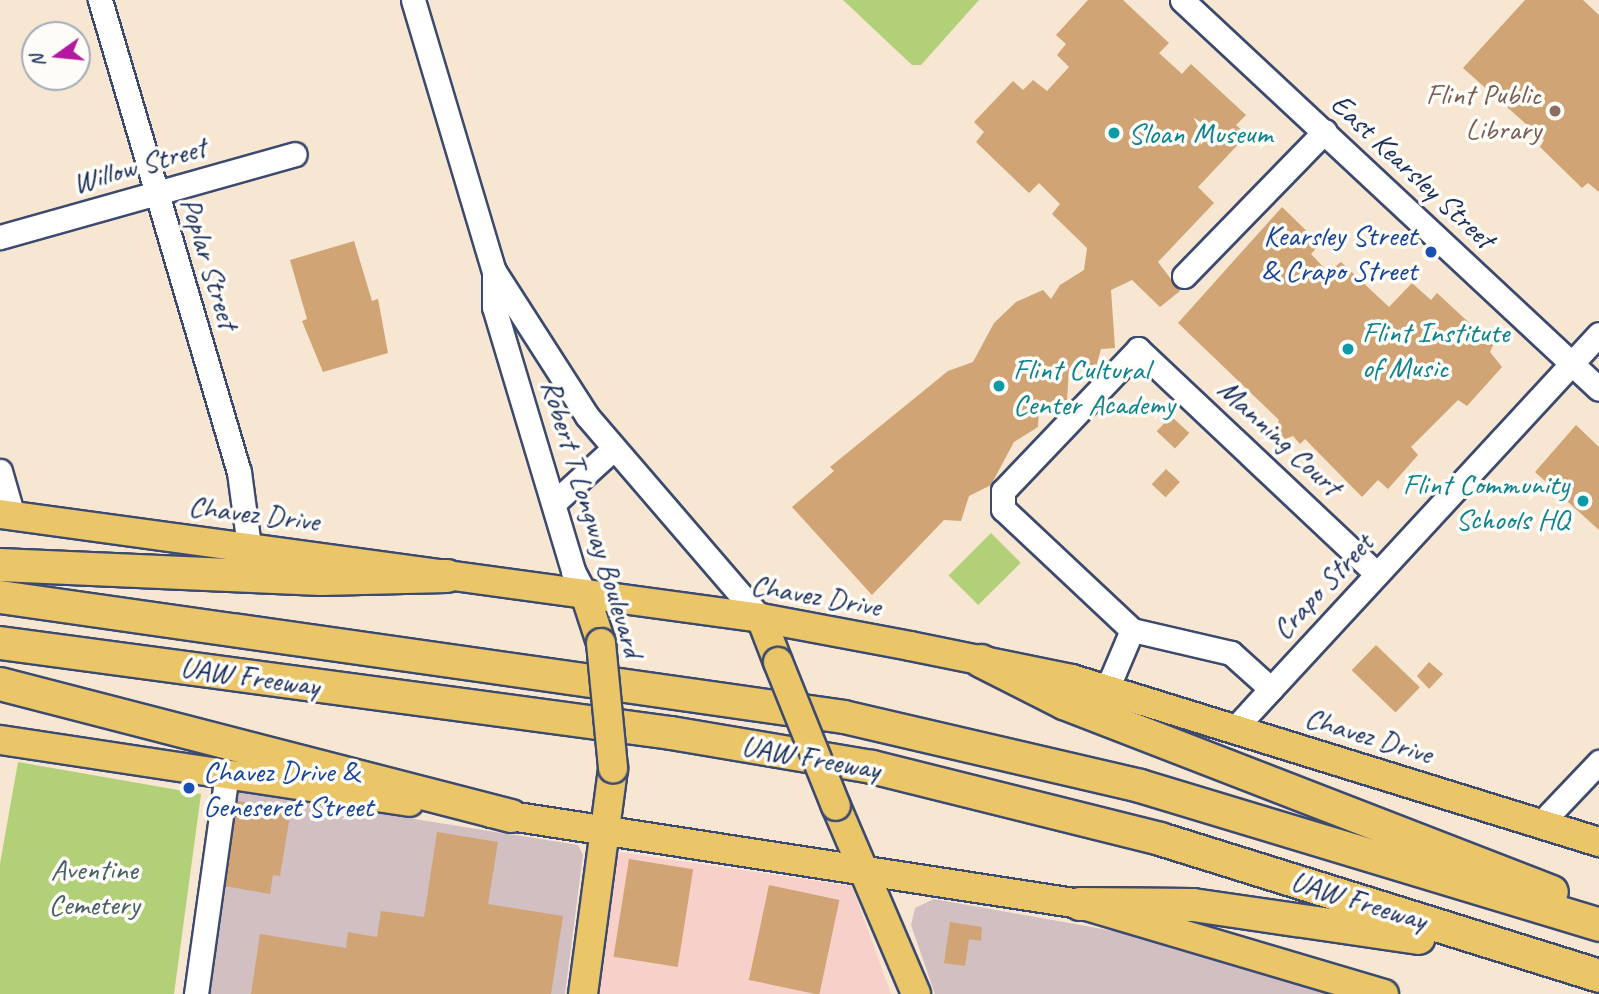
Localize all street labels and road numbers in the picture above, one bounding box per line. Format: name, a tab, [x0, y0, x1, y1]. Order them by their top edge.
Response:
street label: East Kearsley Street	[1324, 86, 1502, 256]
street label: Willow Street	[68, 129, 210, 201]
street label: Poplar Street	[173, 193, 247, 333]
street label: Manning Court	[1211, 371, 1349, 503]
street label: Robert T Longway Boulevard	[534, 375, 652, 661]
street label: Chavez Drive	[187, 487, 321, 539]
street label: Crapo Street	[1264, 525, 1380, 647]
street label: Chavez Drive	[748, 566, 884, 624]
street label: UAW Freeway	[178, 648, 322, 704]
street label: Chavez Drive	[1301, 699, 1437, 771]
street label: UAW Freeway	[739, 727, 883, 787]
street label: UAW Freeway	[1287, 862, 1431, 938]

